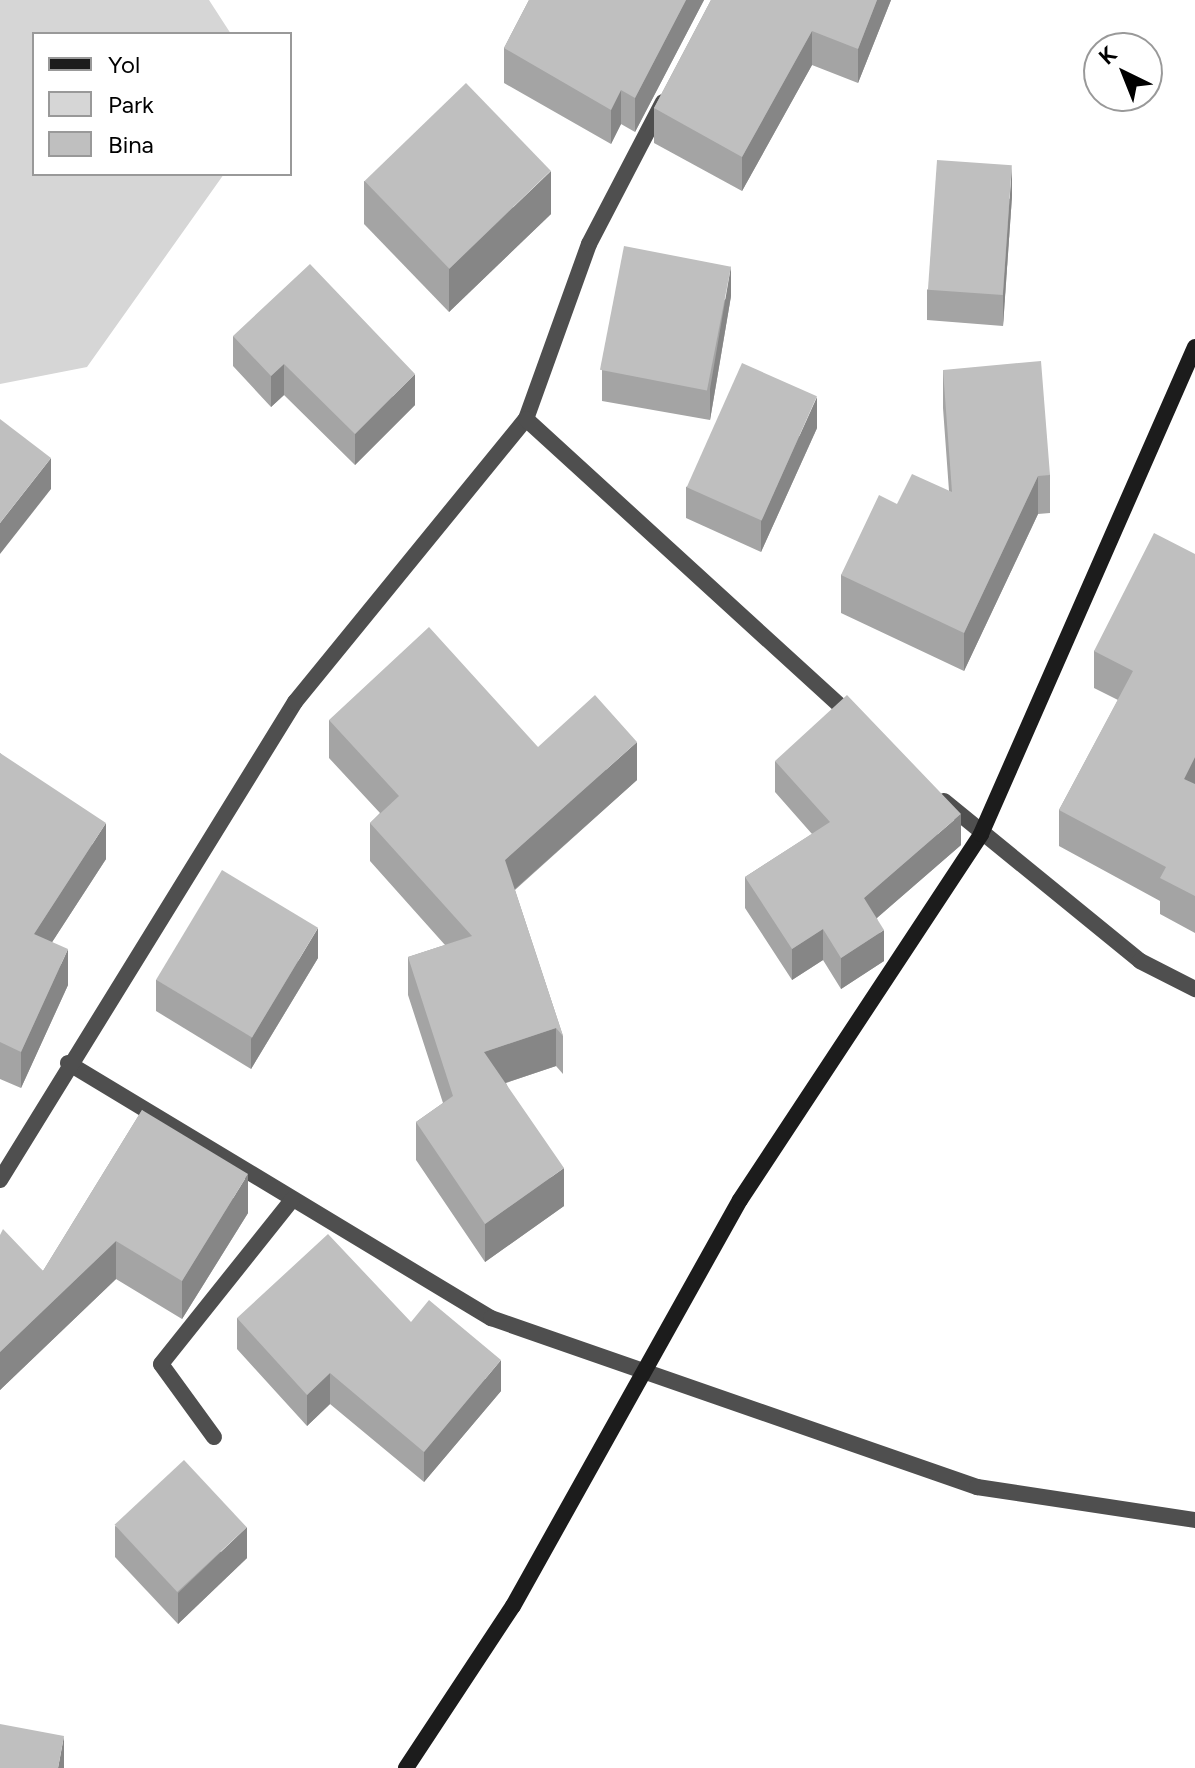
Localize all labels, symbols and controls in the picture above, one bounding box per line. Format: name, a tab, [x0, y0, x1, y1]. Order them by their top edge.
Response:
legend	[32, 32, 292, 176]
north arrow	[1083, 32, 1163, 112]
text: K	[1093, 41, 1122, 70]
text: Yol	[108, 50, 140, 79]
text: Park	[108, 90, 154, 119]
text: Bina	[108, 130, 154, 159]

